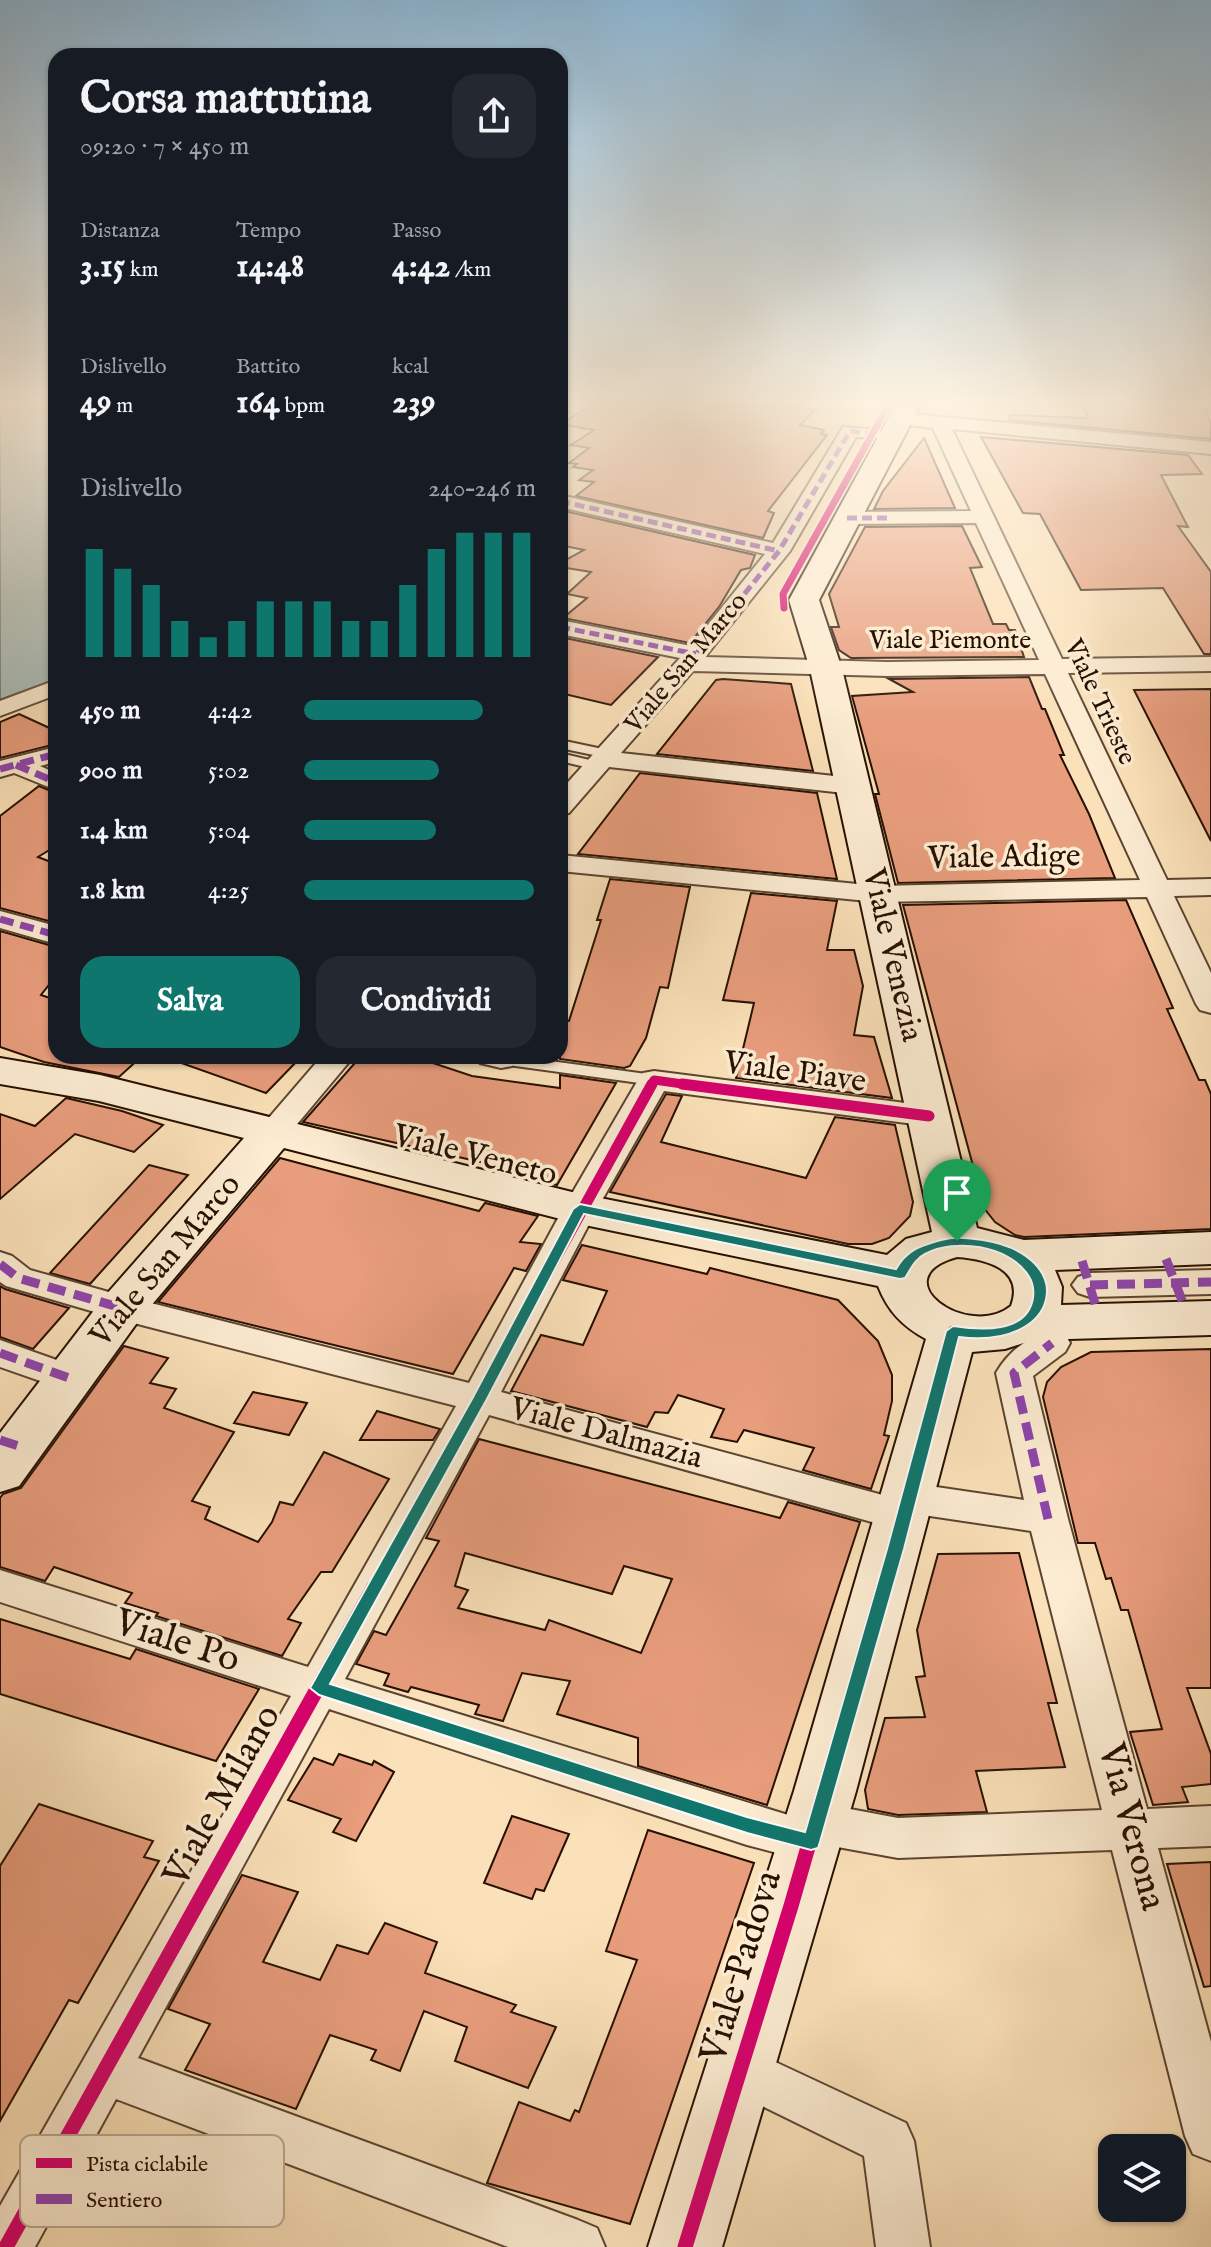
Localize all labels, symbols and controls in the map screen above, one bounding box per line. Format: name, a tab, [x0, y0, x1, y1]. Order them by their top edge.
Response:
text: Corsa mattutina	[80, 72, 371, 128]
button: share	[452, 74, 536, 158]
text: 09:20 · 7 × 450 m	[80, 130, 249, 163]
text: Distanza	[80, 217, 160, 245]
text: Tempo	[236, 217, 301, 245]
text: Passo	[392, 217, 441, 245]
text: 3.15	[80, 245, 125, 288]
text: 14:48	[236, 245, 304, 288]
text: 4:42	[392, 245, 450, 288]
text: km	[125, 256, 159, 284]
text: /km	[450, 256, 491, 284]
text: Dislivello	[80, 353, 167, 381]
text: Battito	[236, 353, 300, 381]
text: kcal	[392, 353, 429, 381]
text: 49	[80, 381, 112, 424]
text: 164	[236, 381, 280, 424]
text: 239	[392, 381, 436, 424]
text: m	[112, 392, 133, 420]
text: bpm	[280, 392, 325, 420]
text: Dislivello	[80, 472, 182, 505]
text: 240–246 m	[428, 472, 536, 505]
street label: Viale San Marco	[617, 586, 755, 741]
street label: Viale Piemonte	[868, 624, 1031, 657]
street label: Viale Trieste	[1056, 633, 1144, 770]
text: 450 m	[80, 694, 141, 727]
text: 4:42	[208, 694, 253, 727]
text: 900 m	[80, 754, 143, 787]
text: 5:02	[208, 754, 249, 787]
text: 1.4 km	[80, 814, 148, 847]
text: 5:04	[208, 814, 250, 847]
street label: Viale Adige	[926, 836, 1081, 880]
street label: Viale Venezia	[852, 863, 932, 1046]
text: 1.8 km	[80, 874, 145, 907]
text: 4:25	[208, 874, 249, 907]
button: Salva	[80, 956, 300, 1048]
button: Condividi	[316, 956, 536, 1048]
street label: Viale Piave	[720, 1043, 869, 1103]
street label: Viale Veneto	[388, 1116, 561, 1196]
pin	[923, 1159, 991, 1241]
street label: Viale San Marco	[81, 1166, 251, 1357]
icon: arrive	[935, 1171, 979, 1215]
street label: Viale Dalmazia	[504, 1388, 707, 1479]
street label: Viale Po	[107, 1599, 246, 1685]
street label: Viale Milano	[153, 1697, 293, 1896]
street label: Via Verona	[1085, 1737, 1176, 1916]
street label: Viale Padova	[690, 1864, 794, 2070]
map controls	[1098, 2134, 1186, 2222]
button: layers	[1098, 2134, 1186, 2222]
legend	[20, 2135, 284, 2227]
text: Pista ciclabile	[86, 2151, 208, 2179]
text: Sentiero	[86, 2187, 163, 2215]

